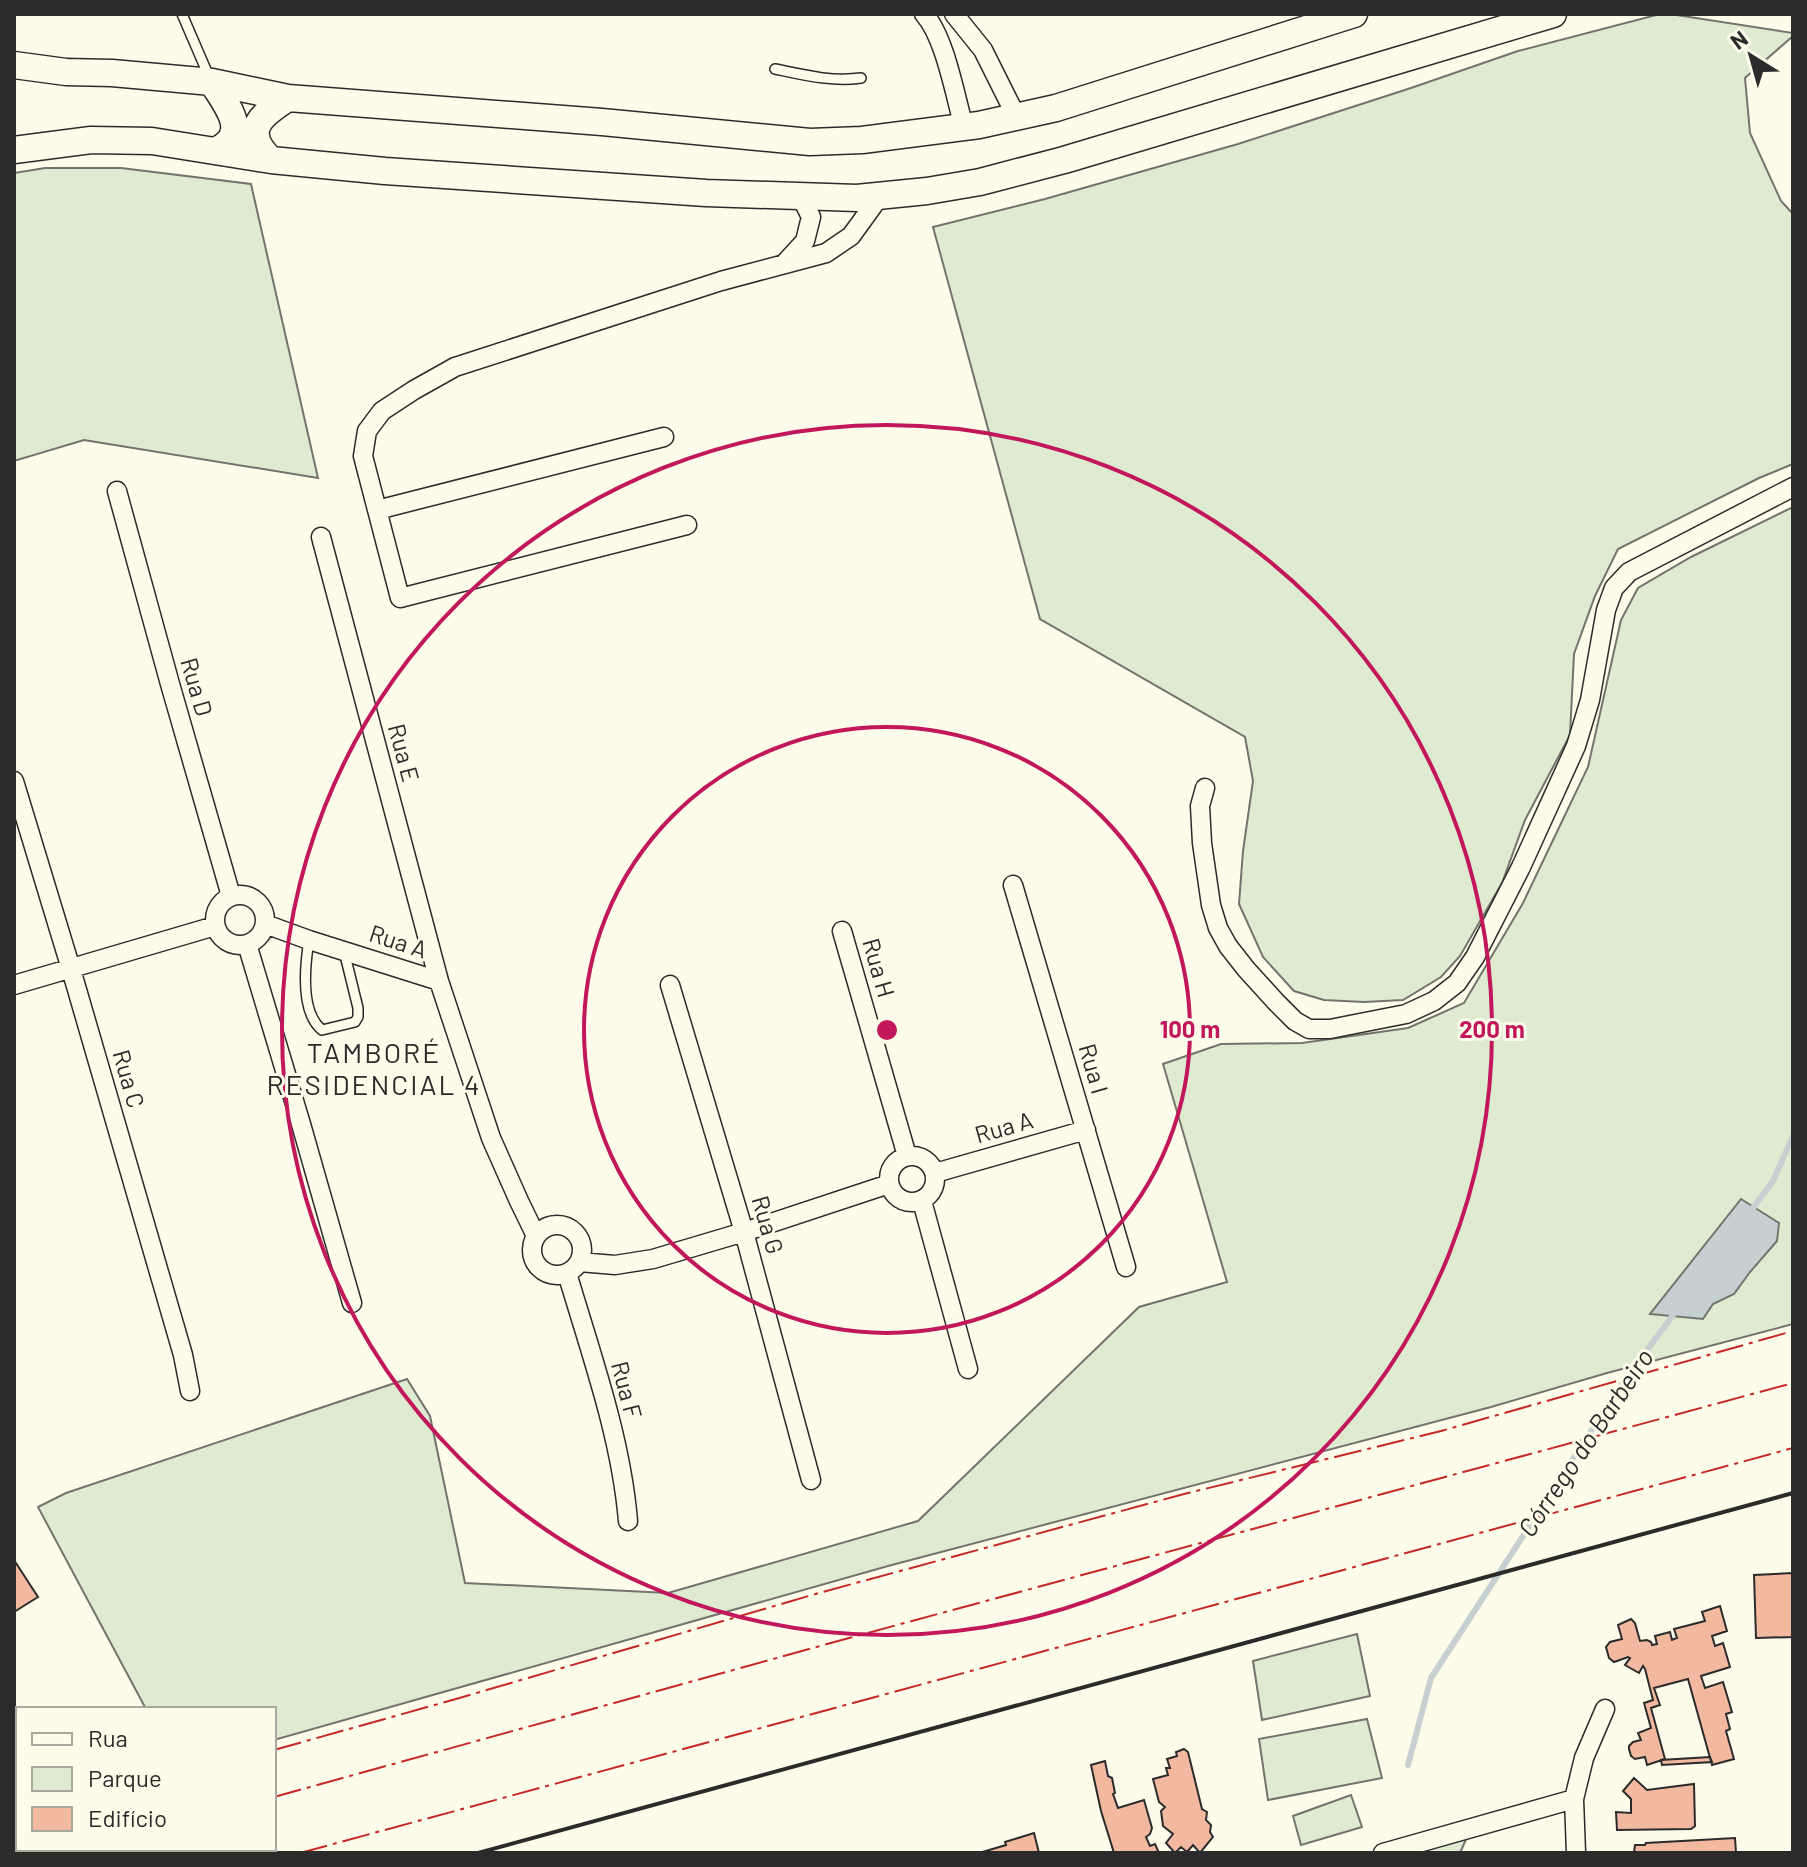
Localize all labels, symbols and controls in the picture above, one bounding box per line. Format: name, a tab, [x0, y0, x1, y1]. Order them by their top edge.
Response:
north arrow	[1711, 16, 1791, 96]
text: N	[1725, 24, 1752, 54]
street label: Rua D	[175, 654, 220, 719]
street label: Rua E	[383, 720, 426, 785]
street label: Rua A	[366, 918, 431, 964]
street label: Rua H	[857, 935, 902, 1001]
text: 100 m	[1160, 1014, 1220, 1043]
text: 200 m	[1459, 1014, 1525, 1043]
centre of rings	[873, 1016, 901, 1044]
district label: TAMBORÉ RESIDENCIAL 4	[266, 1035, 482, 1101]
street label: Rua I	[1073, 1040, 1115, 1097]
street label: Rua C	[107, 1046, 152, 1111]
street label: Rua A	[971, 1104, 1036, 1149]
street label: Rua G	[746, 1192, 791, 1257]
water label: Córrego do Barbeiro	[1510, 1342, 1659, 1542]
street label: Rua F	[606, 1358, 649, 1422]
legend	[16, 1707, 276, 1851]
text: Rua	[88, 1723, 128, 1752]
text: Parque	[88, 1763, 162, 1792]
text: Edifício	[88, 1803, 167, 1832]

